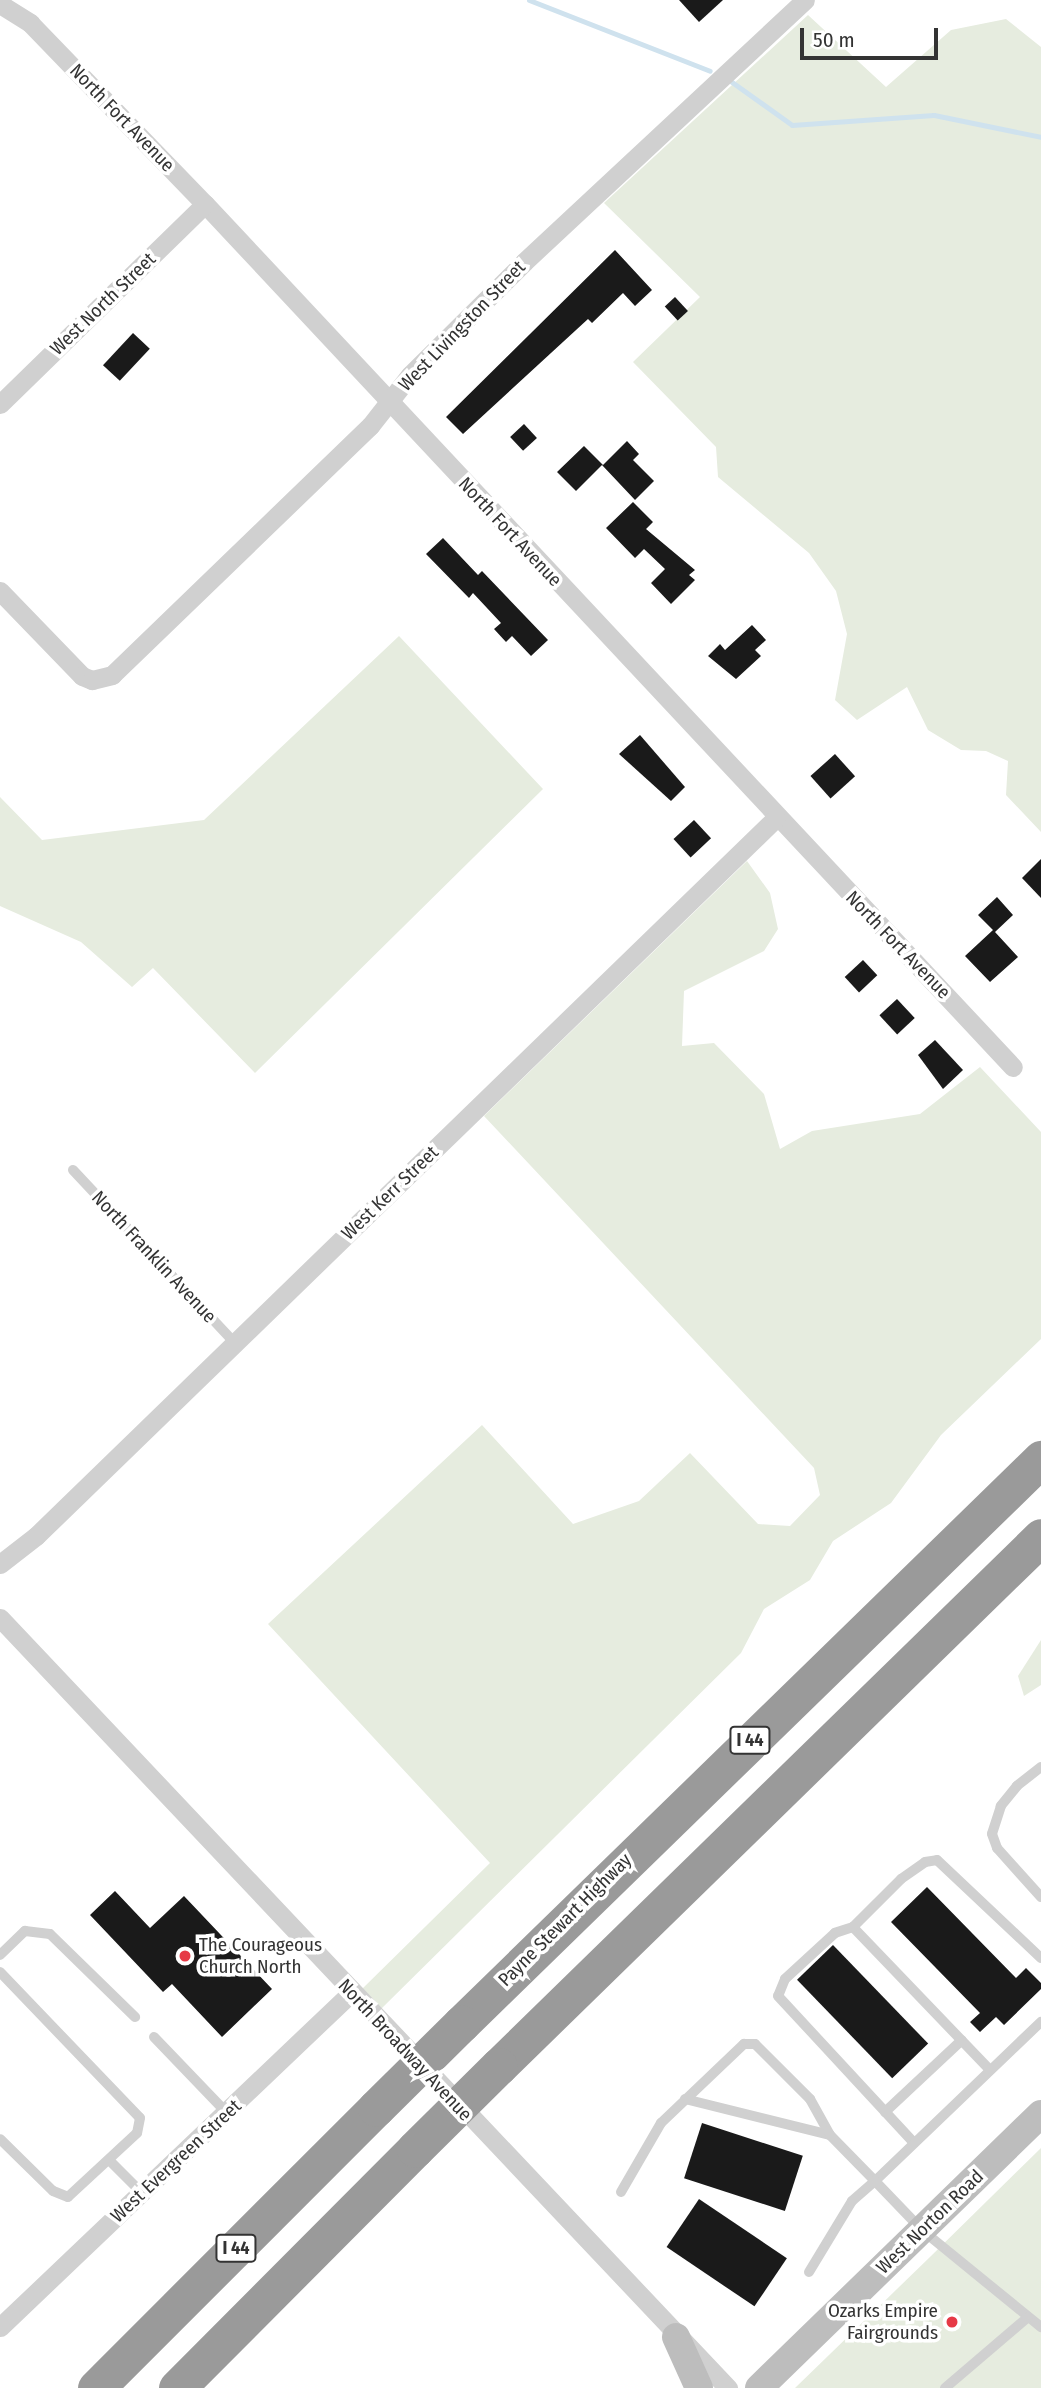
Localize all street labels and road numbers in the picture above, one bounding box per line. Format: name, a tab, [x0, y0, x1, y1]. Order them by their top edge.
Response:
street label: North Fort Avenue	[65, 59, 179, 177]
street label: West North Street	[46, 248, 160, 360]
street label: West Livingston Street	[394, 256, 530, 396]
street label: North Fort Avenue	[454, 473, 566, 591]
street label: North Fort Avenue	[841, 886, 955, 1004]
street label: West Kerr Street	[337, 1141, 443, 1245]
street label: North Franklin Avenue	[87, 1186, 221, 1328]
road number: I 44	[729, 1726, 771, 1755]
street label: Payne Stewart Highway	[494, 1849, 636, 1991]
street label: North Broadway Avenue	[333, 1974, 477, 2126]
street label: West Evergreen Street	[106, 2095, 246, 2227]
street label: West Norton Road	[872, 2165, 988, 2279]
road number: I 44	[215, 2234, 257, 2262]

